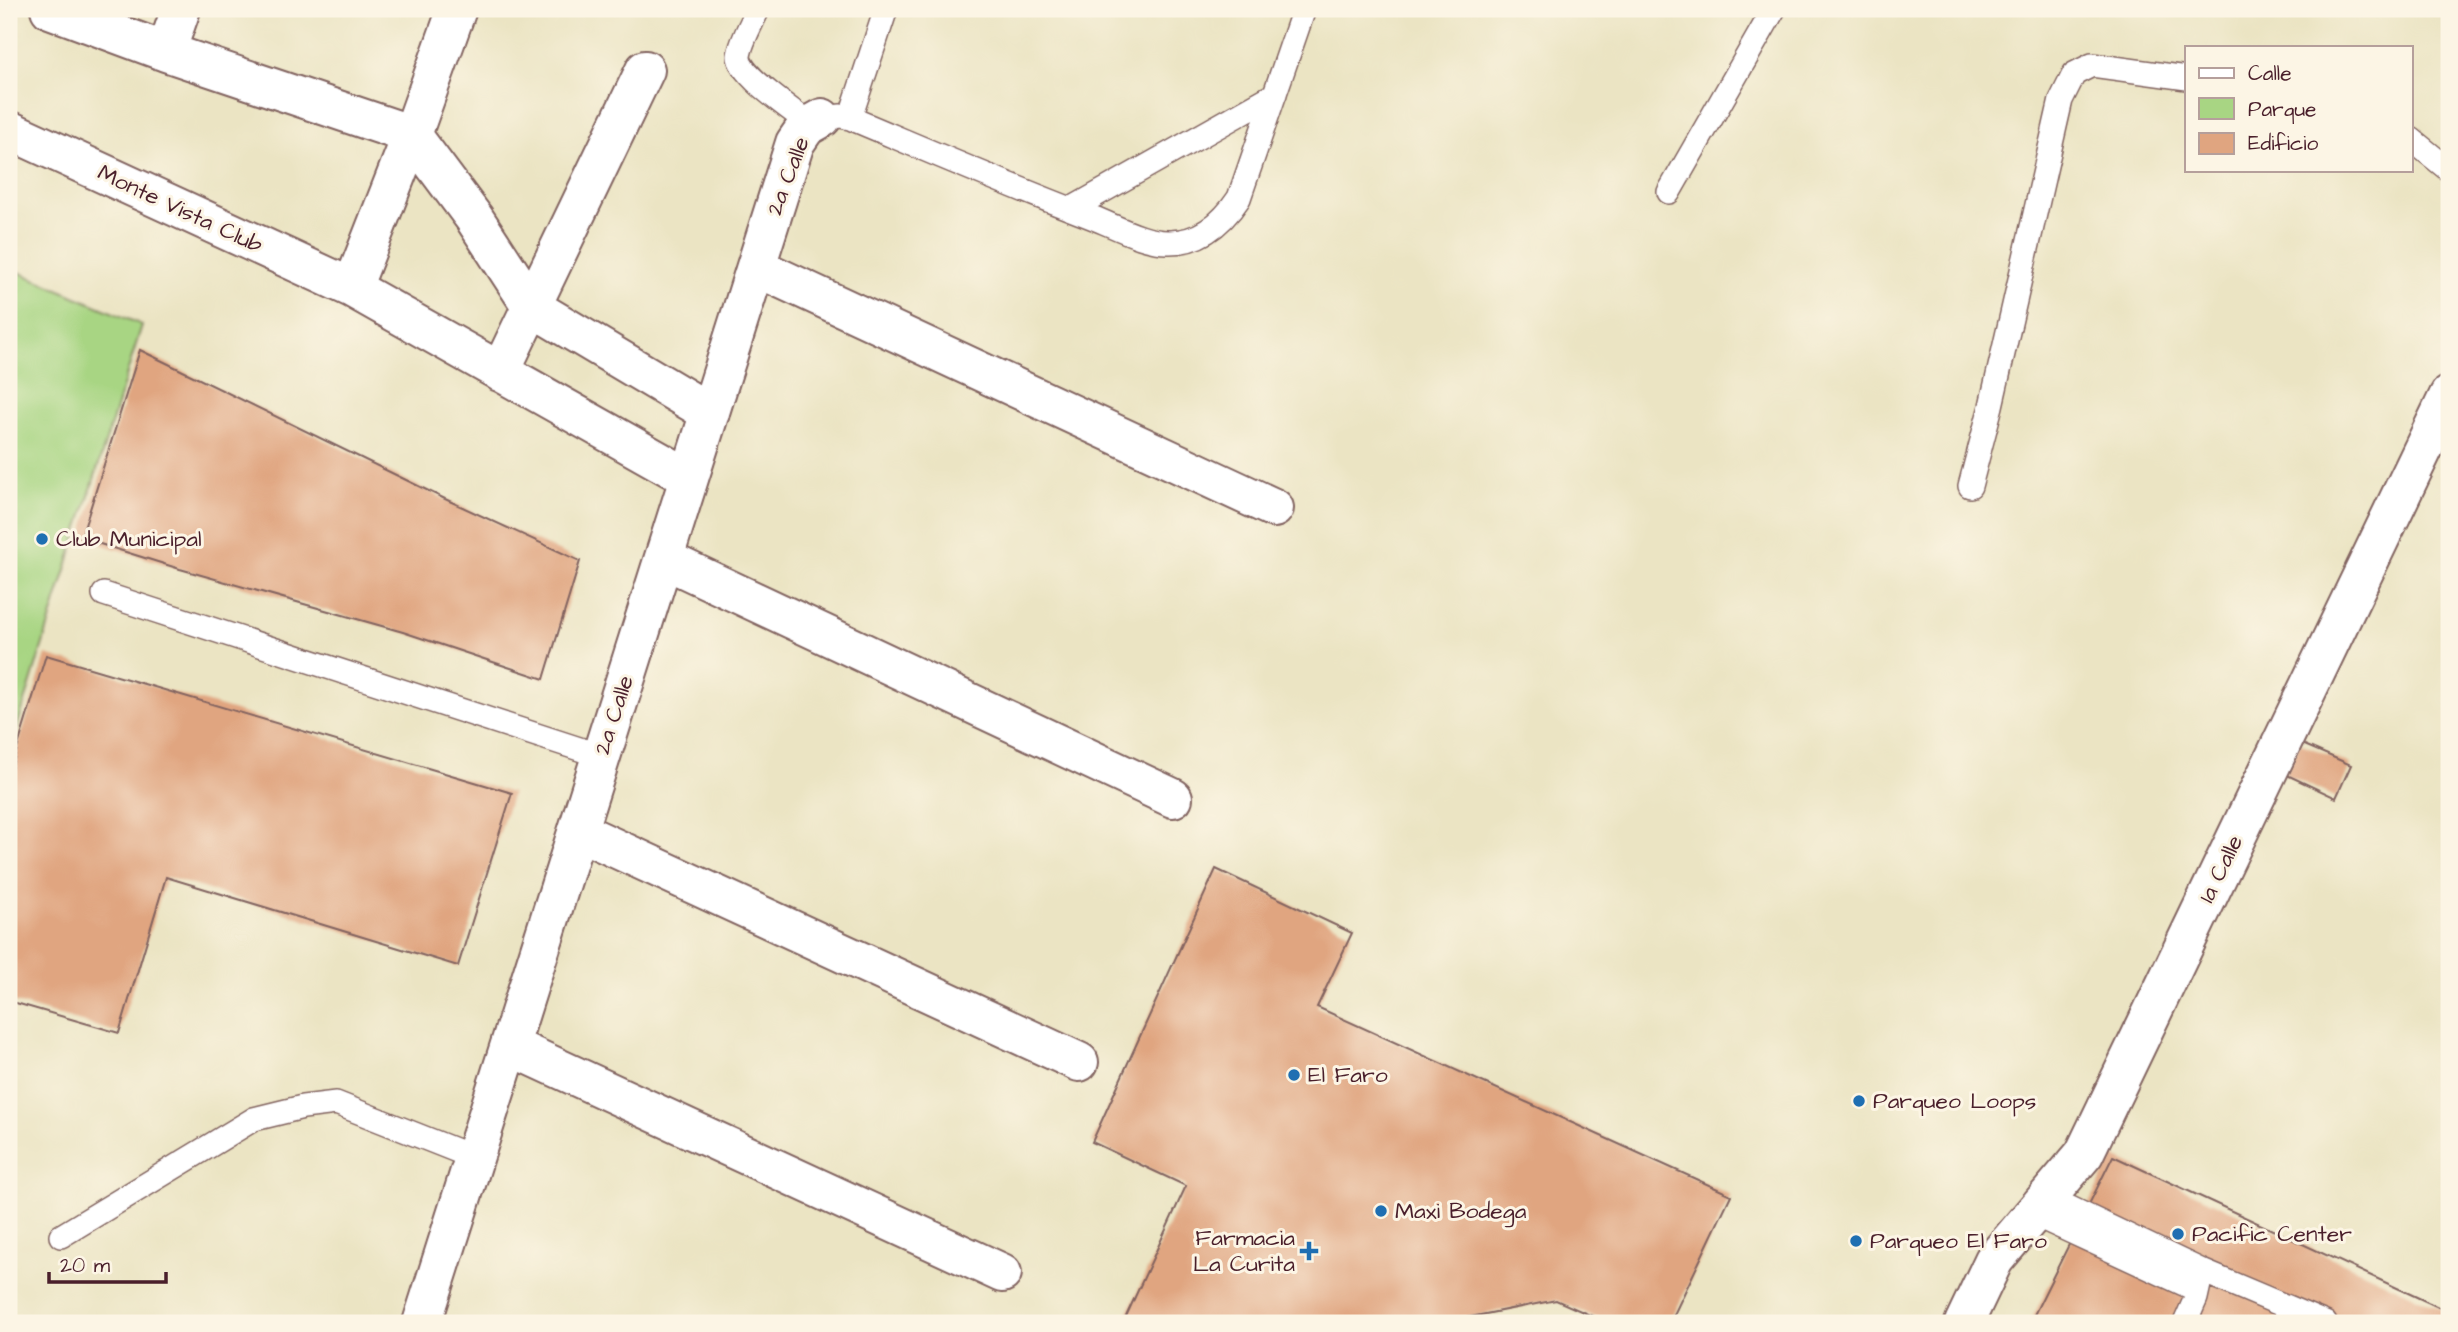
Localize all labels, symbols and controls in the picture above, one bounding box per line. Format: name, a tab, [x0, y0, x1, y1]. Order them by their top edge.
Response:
legend	[2185, 46, 2412, 172]
text: Calle	[2248, 59, 2292, 88]
text: Parque	[2248, 95, 2316, 124]
text: Edificio	[2248, 129, 2318, 158]
street label: 2a Calle	[758, 132, 818, 220]
street label: Monte Vista Club	[92, 157, 268, 261]
place label: Club Municipal	[56, 523, 202, 555]
marker: Club Municipal	[34, 531, 50, 547]
street label: 2a Calle	[586, 671, 642, 759]
street label: 1a Calle	[2191, 830, 2251, 908]
place label: El Faro	[1308, 1059, 1388, 1091]
marker: El Faro	[1286, 1067, 1302, 1083]
place label: Parqueo Loops	[1873, 1085, 2036, 1117]
marker: Parqueo Loops	[1851, 1093, 1867, 1109]
place label: Maxi Bodega	[1395, 1195, 1527, 1228]
marker: Maxi Bodega	[1373, 1203, 1389, 1219]
place label: Pacific Center	[2192, 1218, 2352, 1250]
place label: Farmacia La Curita	[1193, 1222, 1295, 1280]
place label: Parqueo El Faro	[1870, 1225, 2047, 1257]
marker: Pacific Center	[2170, 1226, 2186, 1242]
marker: Parqueo El Faro	[1848, 1233, 1864, 1249]
scale bar	[49, 1241, 166, 1285]
marker: Farmacia La Curita	[1301, 1243, 1317, 1259]
text: 20 m	[60, 1251, 111, 1280]

